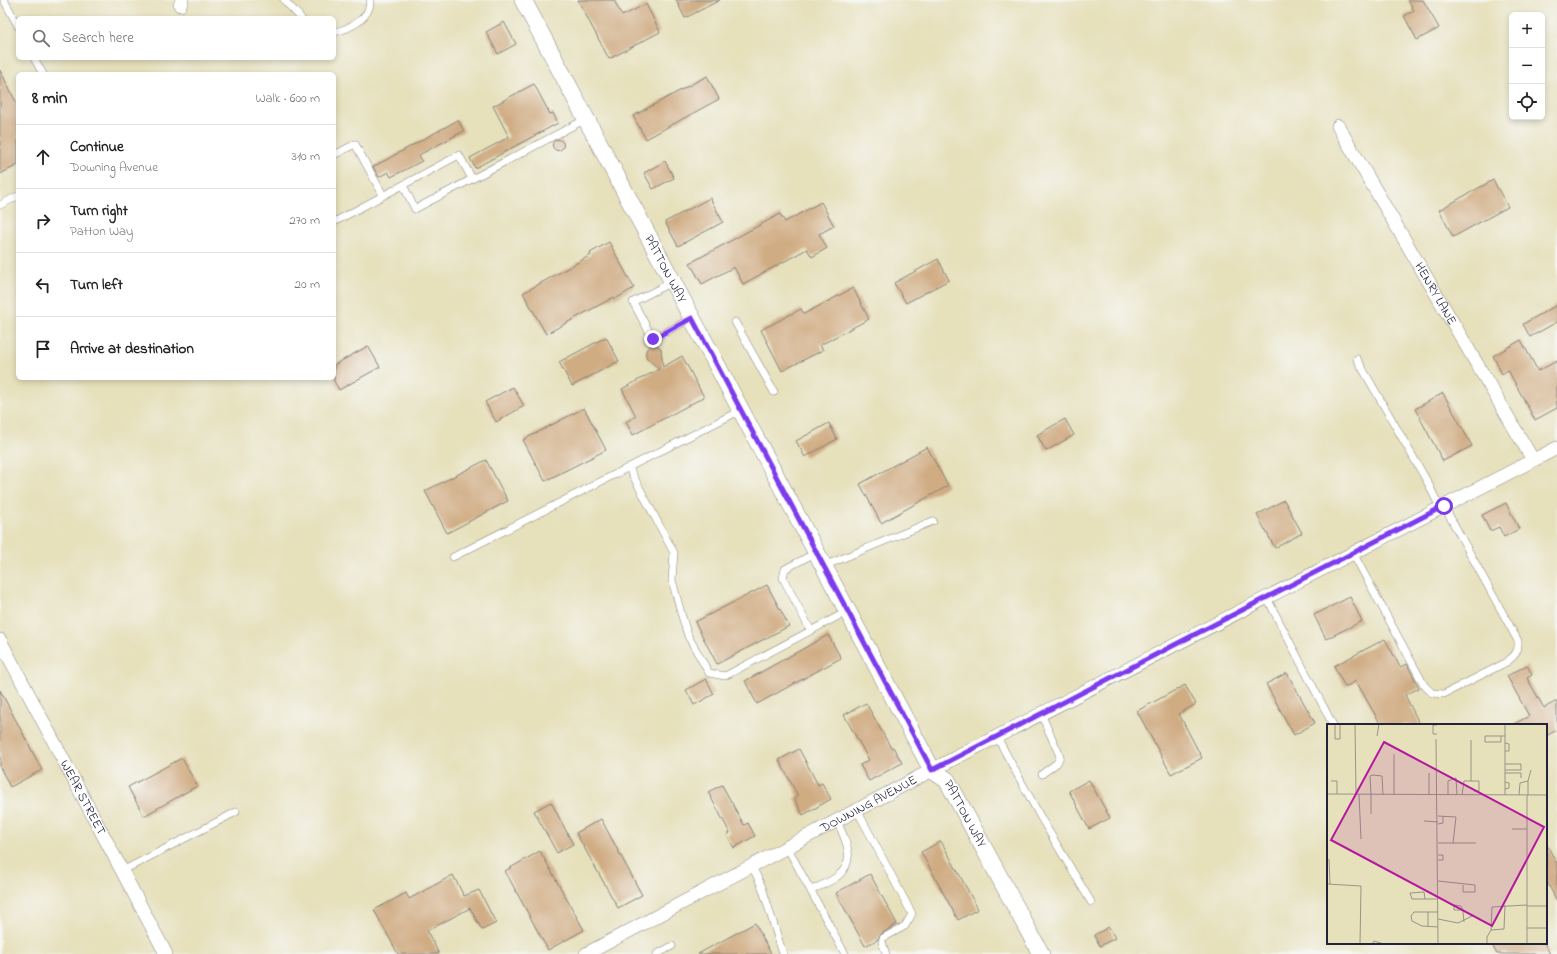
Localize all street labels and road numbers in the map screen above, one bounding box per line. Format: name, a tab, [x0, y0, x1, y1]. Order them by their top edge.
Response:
street label: PATTON WAY	[640, 231, 691, 306]
street label: HENRY LANE	[1410, 258, 1462, 329]
street label: WEAR STREET	[55, 756, 111, 839]
street label: DOWNING AVENUE	[816, 770, 920, 838]
street label: PATTON WAY	[939, 776, 991, 851]

